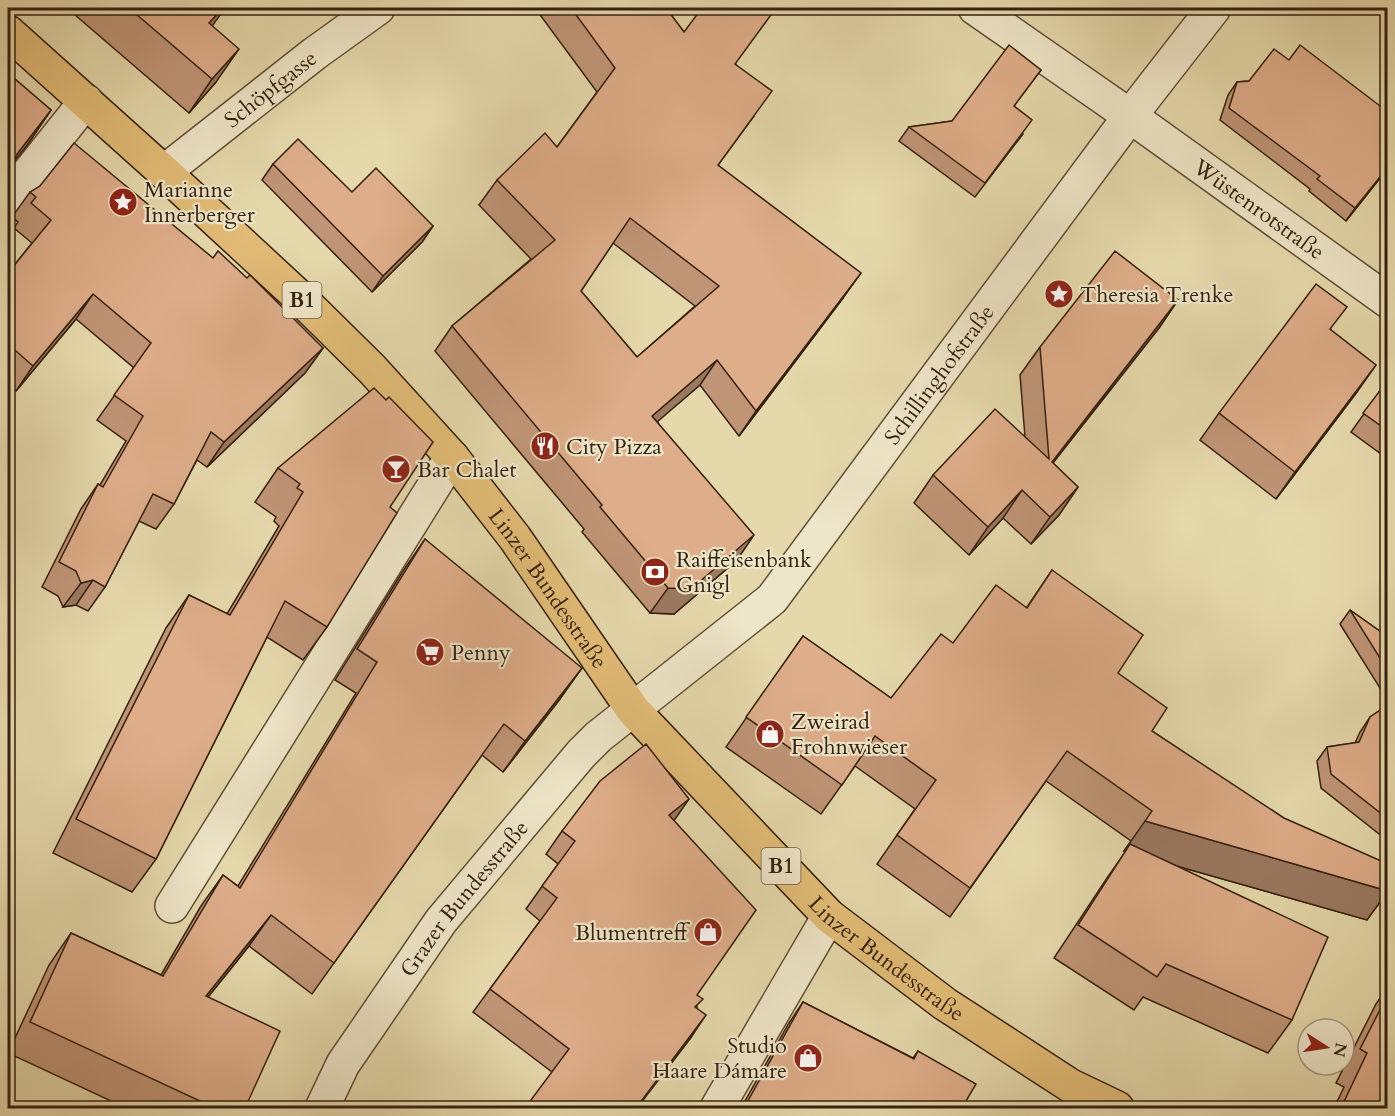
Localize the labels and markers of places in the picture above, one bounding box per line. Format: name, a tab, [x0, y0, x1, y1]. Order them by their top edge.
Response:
place label: Marianne Innerberger	[144, 175, 256, 230]
place icon: Marianne Innerberger	[107, 186, 139, 218]
place icon: Theresia Trenke	[1043, 278, 1075, 310]
place label: Theresia Trenke	[1080, 280, 1234, 310]
restaurant icon: City Pizza	[529, 430, 561, 462]
place label: City Pizza	[566, 432, 662, 462]
bar icon: Bar Chalet	[380, 453, 412, 485]
place label: Bar Chalet	[417, 455, 516, 485]
place label: Raiffeisenbank Gnigl	[676, 545, 812, 600]
bank icon: Raiffeisenbank Gnigl	[639, 556, 671, 588]
supermarket icon: Penny	[414, 636, 446, 668]
place label: Penny	[451, 638, 511, 668]
place label: Zweirad Frohnwieser	[791, 707, 908, 762]
shop icon: Zweirad Frohnwieser	[754, 718, 786, 750]
shop icon: Blumentreff	[692, 916, 724, 948]
place label: Blumentreff	[575, 918, 691, 948]
place label: Studio Haare Dámare	[652, 1031, 787, 1086]
shop icon: Studio Haare Dámare	[792, 1042, 824, 1074]

